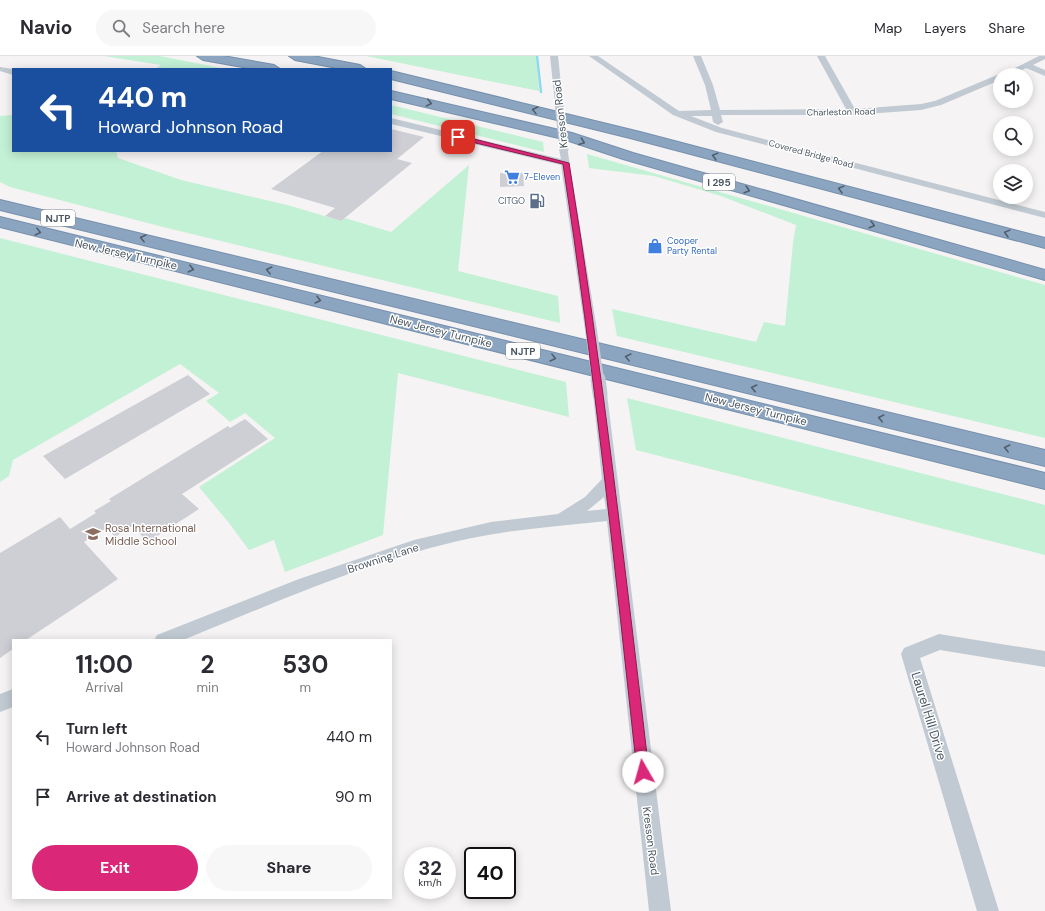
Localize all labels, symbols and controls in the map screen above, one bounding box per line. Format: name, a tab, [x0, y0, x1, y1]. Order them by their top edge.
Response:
search box	[96, 10, 376, 46]
text: Navio	[20, 15, 72, 40]
icon: search	[110, 17, 132, 39]
text: Search here	[142, 18, 225, 38]
text: Map	[874, 19, 902, 37]
text: Layers	[924, 19, 966, 37]
text: Share	[988, 19, 1025, 37]
map controls	[993, 68, 1033, 204]
button: sound	[993, 68, 1033, 108]
text: 440 m	[98, 79, 187, 116]
street label: Kresson Road	[549, 79, 571, 149]
icon: left	[32, 84, 84, 136]
one-way arrow	[426, 99, 432, 107]
street label: Charleston Road	[807, 105, 876, 119]
one-way arrow	[532, 106, 539, 115]
text: Howard Johnson Road	[98, 115, 283, 139]
button: search	[993, 116, 1033, 156]
pin	[441, 120, 475, 154]
icon: arrive	[447, 126, 469, 148]
one-way arrow	[579, 137, 586, 146]
street label: Covered Bridge Road	[767, 137, 855, 171]
one-way arrow	[712, 152, 719, 161]
button: layers	[993, 164, 1033, 204]
supermarket icon: 7-Eleven	[503, 168, 521, 186]
place label: 7-Eleven	[524, 171, 560, 183]
road number: I 295	[703, 174, 735, 190]
one-way arrow	[743, 185, 750, 194]
one-way arrow	[838, 185, 844, 193]
fuel station icon: CITGO	[528, 192, 546, 210]
place label: CITGO	[498, 195, 525, 207]
road number: NJTP	[41, 210, 75, 226]
one-way arrow	[869, 220, 876, 229]
one-way arrow	[34, 227, 41, 236]
one-way arrow	[1004, 229, 1011, 238]
street label: New Jersey Turnpike	[73, 235, 179, 273]
one-way arrow	[140, 235, 146, 243]
place label: Cooper Party Rental	[667, 235, 717, 257]
shop icon: Cooper Party Rental	[646, 237, 664, 255]
one-way arrow	[188, 264, 195, 273]
one-way arrow	[266, 266, 273, 275]
one-way arrow	[314, 295, 321, 304]
street label: New Jersey Turnpike	[389, 312, 493, 350]
road number: NJTP	[506, 343, 540, 359]
one-way arrow	[549, 354, 556, 362]
one-way arrow	[625, 354, 631, 362]
one-way arrow	[751, 385, 757, 393]
street label: New Jersey Turnpike	[704, 390, 808, 428]
one-way arrow	[878, 414, 885, 423]
one-way arrow	[1004, 445, 1010, 453]
place label: Rosa International Middle School	[105, 521, 196, 548]
school or university icon: Rosa International Middle School	[84, 525, 102, 543]
street label: Browning Lane	[346, 540, 420, 576]
text: 11:00	[76, 649, 133, 680]
text: 2	[201, 649, 214, 680]
text: 530	[282, 649, 328, 680]
street label: Laurel Hill Drive	[907, 670, 951, 762]
text: Arrival	[85, 679, 123, 696]
text: min	[196, 679, 219, 696]
text: m	[299, 679, 311, 696]
text: Turn left	[66, 719, 127, 739]
icon: left	[32, 726, 54, 748]
text: 440 m	[326, 727, 372, 747]
text: Howard Johnson Road	[66, 739, 200, 756]
position arrow	[622, 751, 664, 793]
icon: arrive	[32, 786, 54, 808]
text: Arrive at destination	[66, 787, 217, 807]
text: 90 m	[335, 787, 372, 807]
street label: Kresson Road	[640, 806, 662, 876]
button: Exit	[32, 845, 198, 891]
button: Share	[206, 845, 372, 891]
speed limit sign: 40	[464, 847, 516, 899]
text: 32	[418, 855, 442, 881]
text: km/h	[418, 876, 442, 889]

